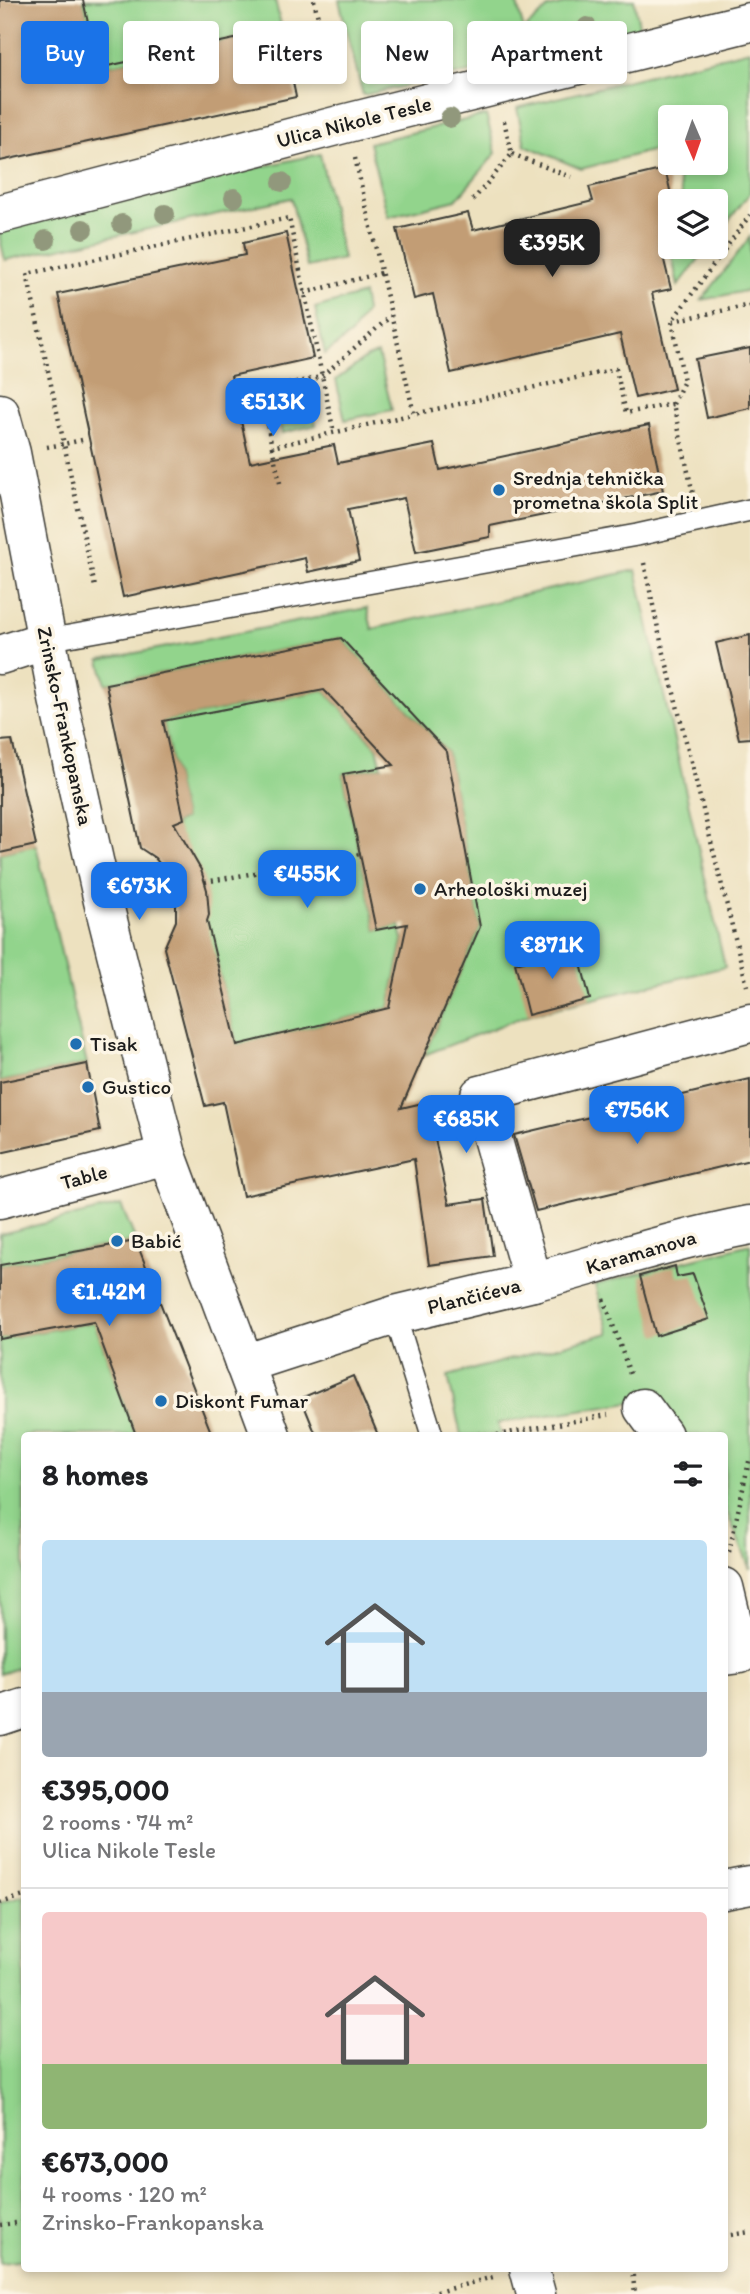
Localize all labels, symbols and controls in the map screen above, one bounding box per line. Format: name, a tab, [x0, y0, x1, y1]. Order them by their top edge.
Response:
chip: Buy	[21, 21, 109, 84]
chip: Rent	[123, 21, 219, 84]
chip: Filters	[233, 21, 347, 84]
chip: New	[361, 21, 453, 84]
chip: Apartment	[467, 21, 627, 84]
street label: Ulica Nikole Tesle	[274, 90, 434, 153]
north arrow	[658, 105, 728, 175]
map controls	[658, 105, 728, 259]
button: layers	[658, 189, 728, 259]
pin: €395K	[503, 219, 601, 279]
text: €395K	[520, 228, 584, 256]
pin: €513K	[224, 378, 322, 438]
text: €513K	[241, 387, 305, 415]
place label: Srednja tehnička prometna škola Split	[513, 465, 699, 514]
marker: Srednja tehnička prometna škola Split	[491, 482, 507, 498]
street label: Zrinsko-Frankopanska	[32, 624, 99, 828]
pin: €455K	[258, 850, 356, 910]
text: €455K	[274, 859, 340, 887]
pin: €673K	[90, 862, 188, 922]
text: €673K	[107, 871, 171, 899]
place label: Arheološki muzej	[434, 876, 588, 901]
marker: Arheološki muzej	[412, 881, 428, 897]
pin: €871K	[503, 922, 601, 981]
text: €871K	[521, 930, 583, 958]
place label: Tisak	[90, 1031, 138, 1056]
marker: Tisak	[68, 1036, 84, 1052]
place label: Gustico	[102, 1074, 171, 1099]
marker: Gustico	[80, 1079, 96, 1095]
pin: €756K	[588, 1086, 686, 1146]
text: €756K	[605, 1095, 669, 1123]
pin: €685K	[417, 1096, 515, 1155]
text: €685K	[434, 1104, 498, 1132]
street label: Table	[58, 1158, 110, 1195]
street label: Karamanova	[583, 1224, 699, 1279]
place label: Babić	[131, 1228, 182, 1253]
marker: Babić	[109, 1233, 125, 1249]
pin: €1.42M	[52, 1268, 166, 1328]
street label: Plančićeva	[424, 1272, 523, 1319]
text: €1.42M	[72, 1277, 146, 1305]
place label: Diskont Fumar	[175, 1388, 309, 1413]
marker: Diskont Fumar	[153, 1393, 169, 1409]
icon: filters	[669, 1455, 707, 1493]
text: 8 homes	[42, 1456, 149, 1493]
icon: home	[312, 1585, 438, 1711]
text: €395,000	[42, 1771, 169, 1808]
text: 2 rooms · 74 m²	[42, 1808, 194, 1836]
text: Ulica Nikole Tesle	[42, 1836, 216, 1864]
icon: home	[312, 1957, 438, 2083]
text: €673,000	[42, 2143, 169, 2180]
text: 4 rooms · 120 m²	[42, 2180, 207, 2208]
text: Zrinsko-Frankopanska	[42, 2208, 264, 2236]

